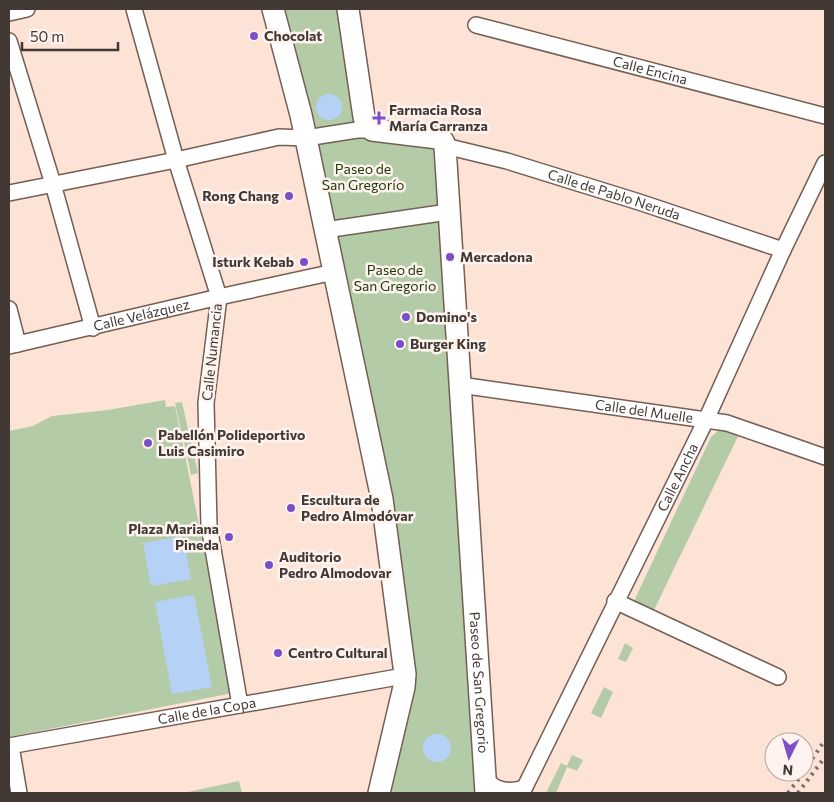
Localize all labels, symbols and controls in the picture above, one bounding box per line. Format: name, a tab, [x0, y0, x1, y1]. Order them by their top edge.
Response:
scale bar	[22, 20, 119, 52]
text: 50 m	[30, 27, 64, 45]
place label: Chocolat	[264, 27, 322, 44]
marker: Chocolat	[248, 30, 260, 42]
street label: Calle Encina	[611, 52, 689, 88]
place label: Farmacia Rosa María Carranza	[389, 101, 488, 134]
marker: Farmacia Rosa María Carranza	[373, 112, 385, 124]
park label: Paseo de San Gregorío	[322, 160, 404, 193]
street label: Calle de Pablo Neruda	[546, 165, 683, 223]
place label: Rong Chang	[202, 187, 279, 204]
marker: Rong Chang	[283, 190, 295, 202]
place label: Mercadona	[460, 248, 533, 265]
marker: Mercadona	[444, 251, 456, 263]
place label: Isturk Kebab	[212, 253, 294, 270]
marker: Isturk Kebab	[298, 256, 310, 268]
park label: Paseo de San Gregorio	[354, 261, 436, 294]
street label: Calle Velázquez	[92, 295, 191, 334]
street label: Calle Numancia	[198, 302, 225, 402]
place label: Domino's	[416, 308, 477, 325]
marker: Domino's	[400, 311, 412, 323]
place label: Burger King	[410, 335, 486, 352]
marker: Burger King	[394, 338, 406, 350]
street label: Calle del Muelle	[594, 395, 694, 426]
place label: Pabellón Polideportivo Luis Casimiro	[158, 426, 305, 459]
marker: Pabellón Polideportivo Luis Casimiro	[142, 437, 154, 449]
street label: Calle Ancha	[653, 440, 701, 514]
place label: Escultura de Pedro Almodóvar	[301, 491, 414, 524]
marker: Escultura de Pedro Almodóvar	[285, 502, 297, 514]
place label: Plaza Mariana Pineda	[128, 520, 219, 553]
marker: Plaza Mariana Pineda	[223, 531, 235, 543]
place label: Auditorio Pedro Almodovar	[279, 548, 392, 581]
marker: Auditorio Pedro Almodovar	[263, 559, 275, 571]
street label: Paseo de San Gregorio	[467, 611, 492, 754]
place label: Centro Cultural	[288, 644, 388, 661]
marker: Centro Cultural	[272, 647, 284, 659]
street label: Calle de la Copa	[156, 693, 257, 727]
north arrow	[764, 732, 814, 782]
text: N	[782, 762, 794, 779]

